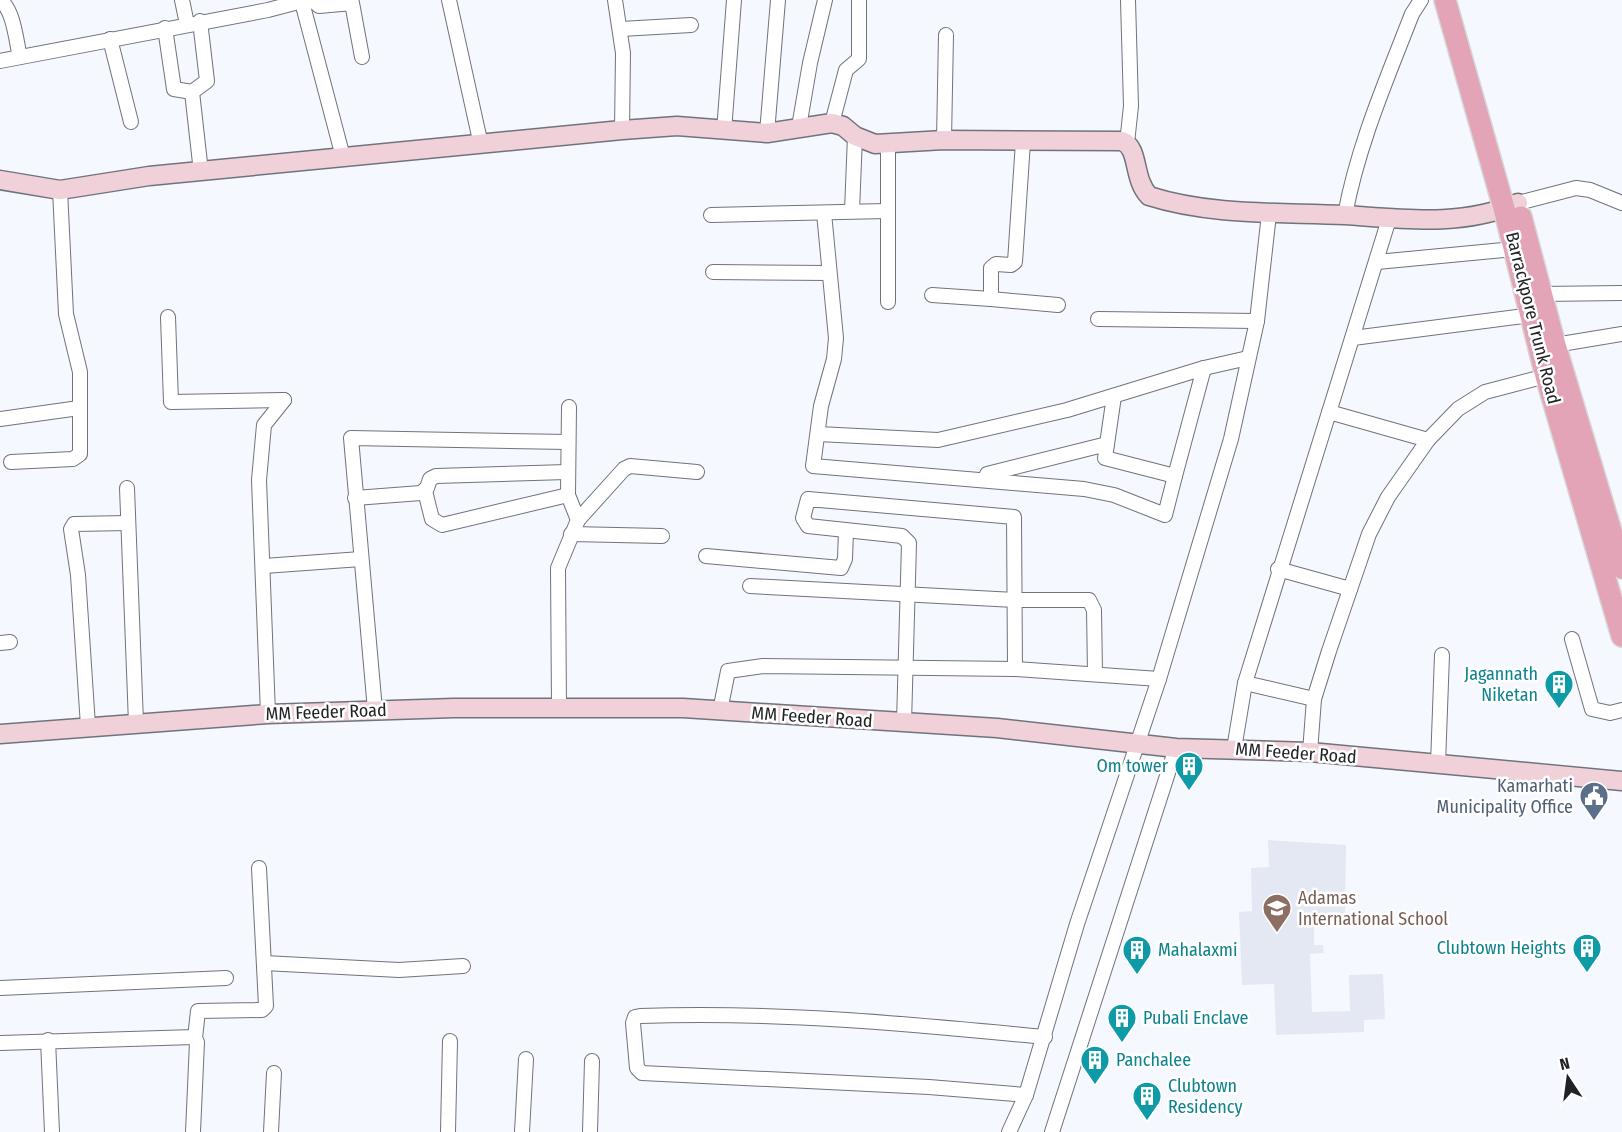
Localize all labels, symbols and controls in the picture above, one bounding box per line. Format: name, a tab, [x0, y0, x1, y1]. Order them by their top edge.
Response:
street label: Barrackpore Trunk Road	[1501, 230, 1565, 406]
place label: Jagannath Niketan	[1464, 663, 1538, 706]
building icon: Jagannath Niketan	[1543, 668, 1575, 710]
street label: MM Feeder Road	[265, 699, 387, 725]
street label: MM Feeder Road	[751, 702, 873, 732]
street label: MM Feeder Road	[1235, 738, 1357, 768]
building icon: Om tower	[1173, 750, 1205, 792]
place label: Om tower	[1097, 755, 1169, 777]
place label: Kamarhati Municipality Office	[1437, 775, 1573, 818]
public building icon: Kamarhati Municipality Office	[1578, 780, 1610, 822]
place label: Adamas International School	[1298, 887, 1448, 930]
school or university icon: Adamas International School	[1261, 892, 1293, 934]
building icon: Clubtown Heights	[1571, 932, 1603, 974]
building icon: Mahalaxmi	[1121, 934, 1153, 976]
place label: Clubtown Heights	[1437, 937, 1566, 959]
place label: Mahalaxmi	[1158, 939, 1238, 961]
building icon: Pubali Enclave	[1106, 1002, 1138, 1044]
place label: Pubali Enclave	[1143, 1007, 1249, 1029]
building icon: Panchalee	[1079, 1044, 1111, 1086]
north arrow	[1538, 1048, 1598, 1108]
place label: Panchalee	[1116, 1049, 1191, 1071]
text: N	[1558, 1054, 1572, 1074]
place label: Clubtown Residency	[1168, 1075, 1242, 1118]
building icon: Clubtown Residency	[1131, 1080, 1163, 1122]

